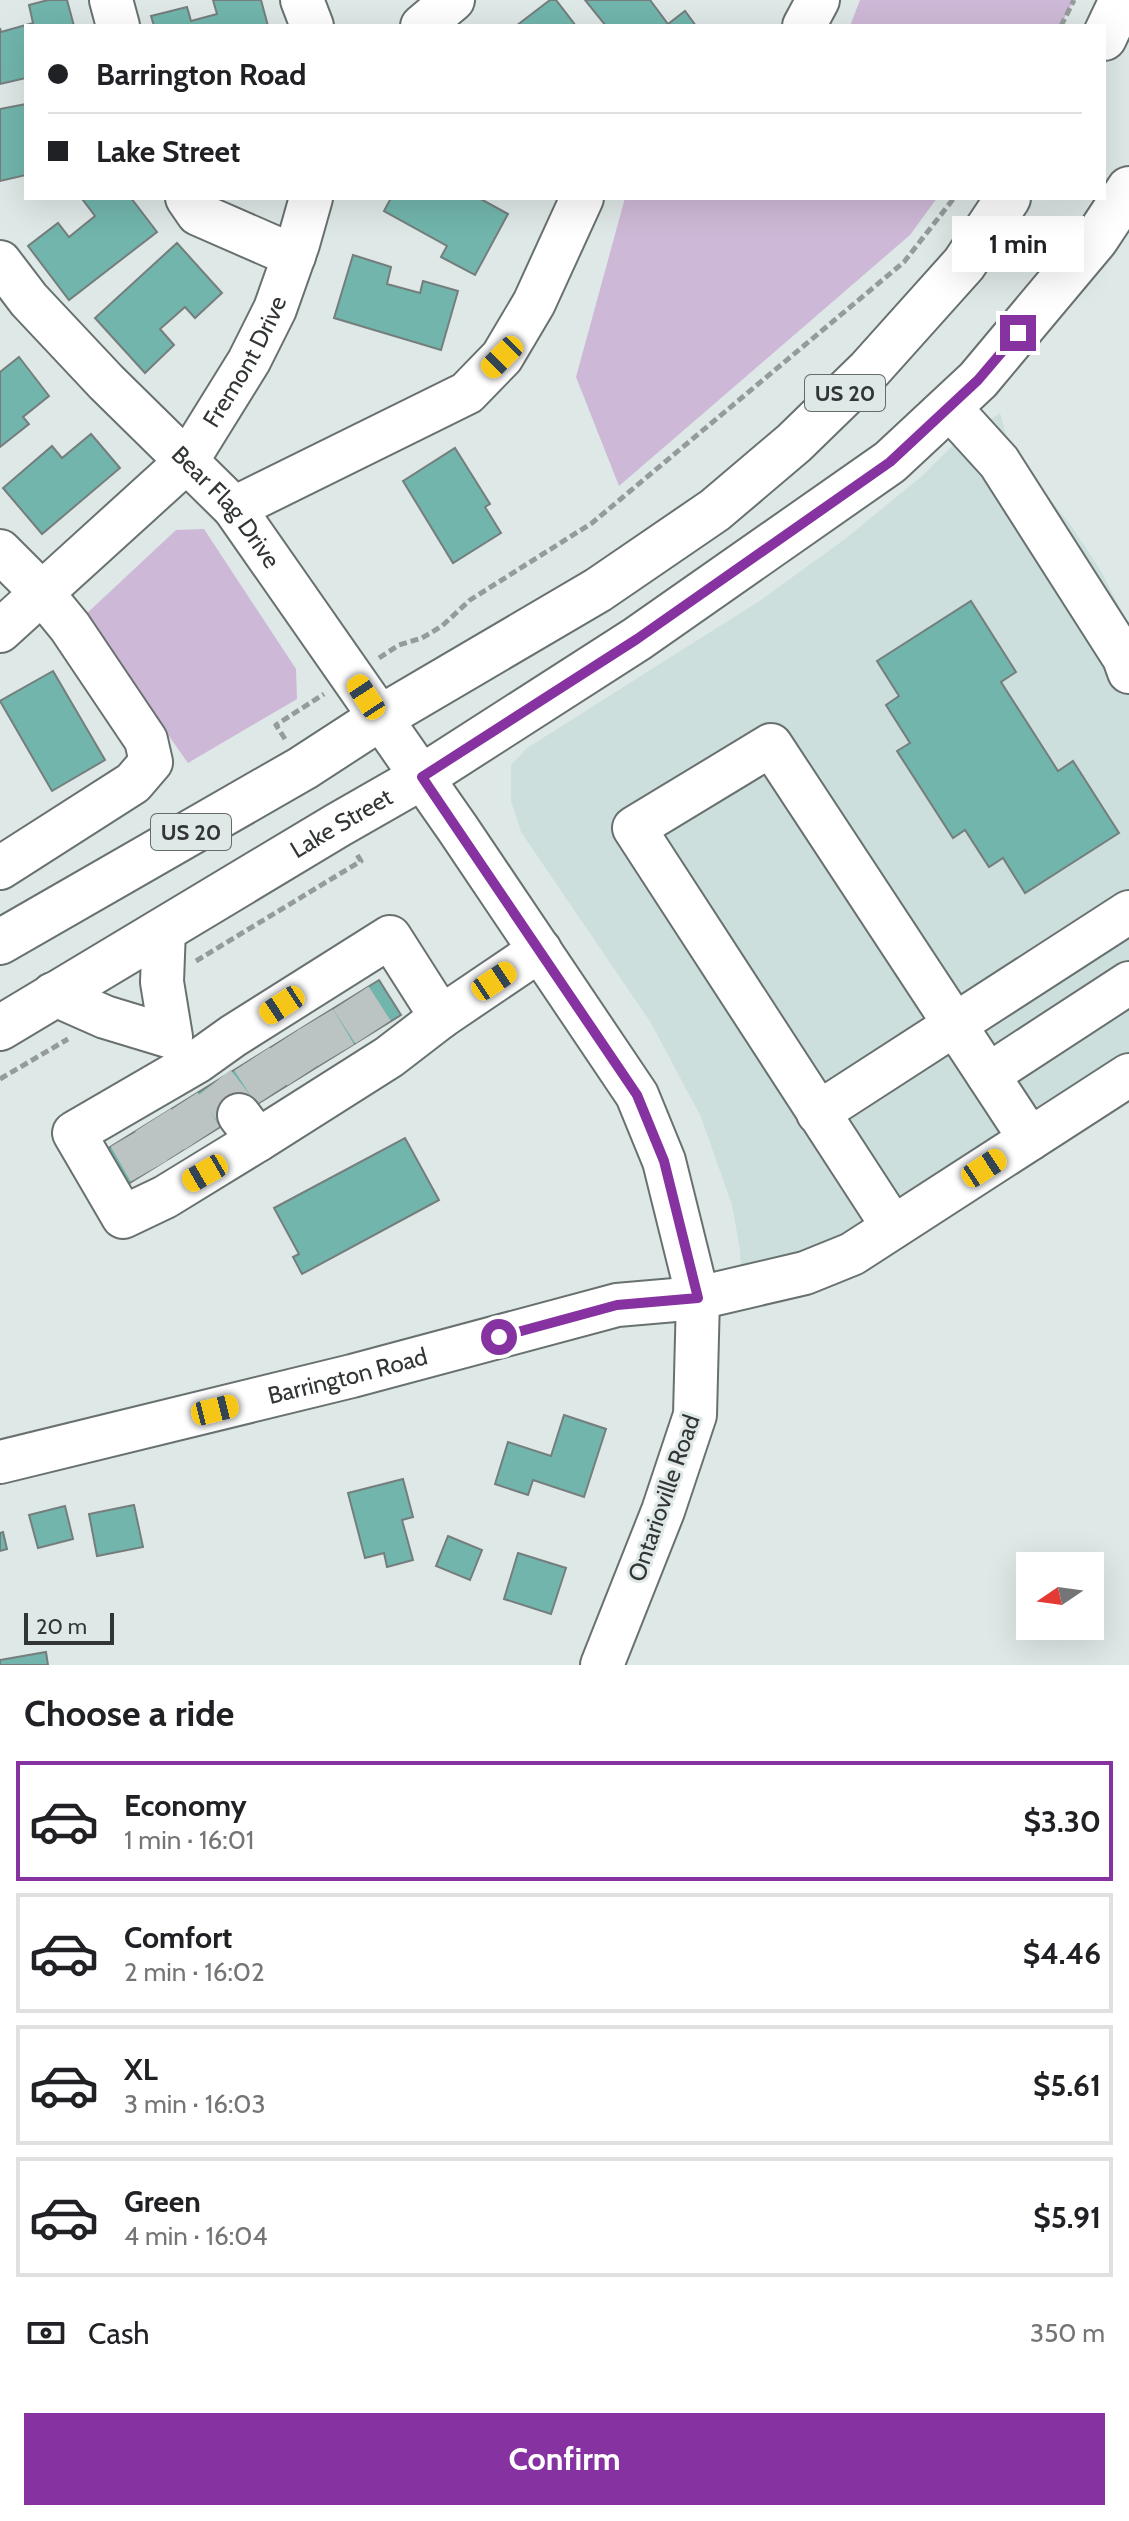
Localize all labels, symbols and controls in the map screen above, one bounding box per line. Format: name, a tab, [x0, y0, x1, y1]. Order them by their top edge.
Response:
text: Barrington Road	[96, 56, 306, 93]
text: Lake Street	[96, 133, 240, 170]
callout: 1 min	[952, 217, 1084, 273]
text: 1 min	[989, 228, 1047, 260]
street label: Fremont Drive	[197, 292, 292, 432]
route end	[1000, 315, 1036, 351]
car	[477, 332, 527, 382]
road number: US 20	[805, 375, 885, 411]
street label: Bear Flag Drive	[166, 440, 286, 574]
car	[343, 670, 389, 724]
street label: Lake Street	[285, 782, 397, 864]
road number: US 20	[151, 814, 231, 850]
car	[467, 958, 521, 1004]
car	[255, 982, 309, 1028]
car	[957, 1145, 1011, 1191]
car	[178, 1151, 232, 1195]
route start	[481, 1319, 517, 1355]
street label: Barrington Road	[265, 1341, 430, 1410]
car	[189, 1393, 241, 1427]
street label: Ontarioville Road	[621, 1411, 706, 1585]
north arrow	[1016, 1552, 1104, 1640]
map controls	[1016, 1552, 1104, 1640]
scale bar	[24, 1609, 114, 1645]
text: 20 m	[36, 1613, 87, 1640]
text: Choose a ride	[24, 1691, 234, 1735]
icon: car	[28, 1785, 100, 1857]
text: Economy	[124, 1787, 247, 1824]
text: $3.30	[1023, 1803, 1101, 1840]
text: 1 min · 16:01	[124, 1824, 254, 1856]
icon: car	[28, 1917, 100, 1989]
text: Comfort	[124, 1919, 232, 1956]
text: $4.46	[1023, 1935, 1101, 1972]
text: 2 min · 16:02	[124, 1956, 265, 1988]
icon: car	[28, 2049, 100, 2121]
text: XL	[124, 2051, 158, 2088]
text: $5.61	[1033, 2067, 1101, 2104]
text: 3 min · 16:03	[124, 2088, 266, 2120]
icon: car	[28, 2181, 100, 2253]
text: Green	[124, 2183, 201, 2220]
text: $5.91	[1033, 2199, 1101, 2236]
text: 4 min · 16:04	[124, 2220, 267, 2252]
icon: cash	[24, 2311, 68, 2355]
text: Cash	[88, 2315, 150, 2352]
text: 350 m	[1030, 2317, 1105, 2349]
button: Confirm	[24, 2413, 1105, 2505]

